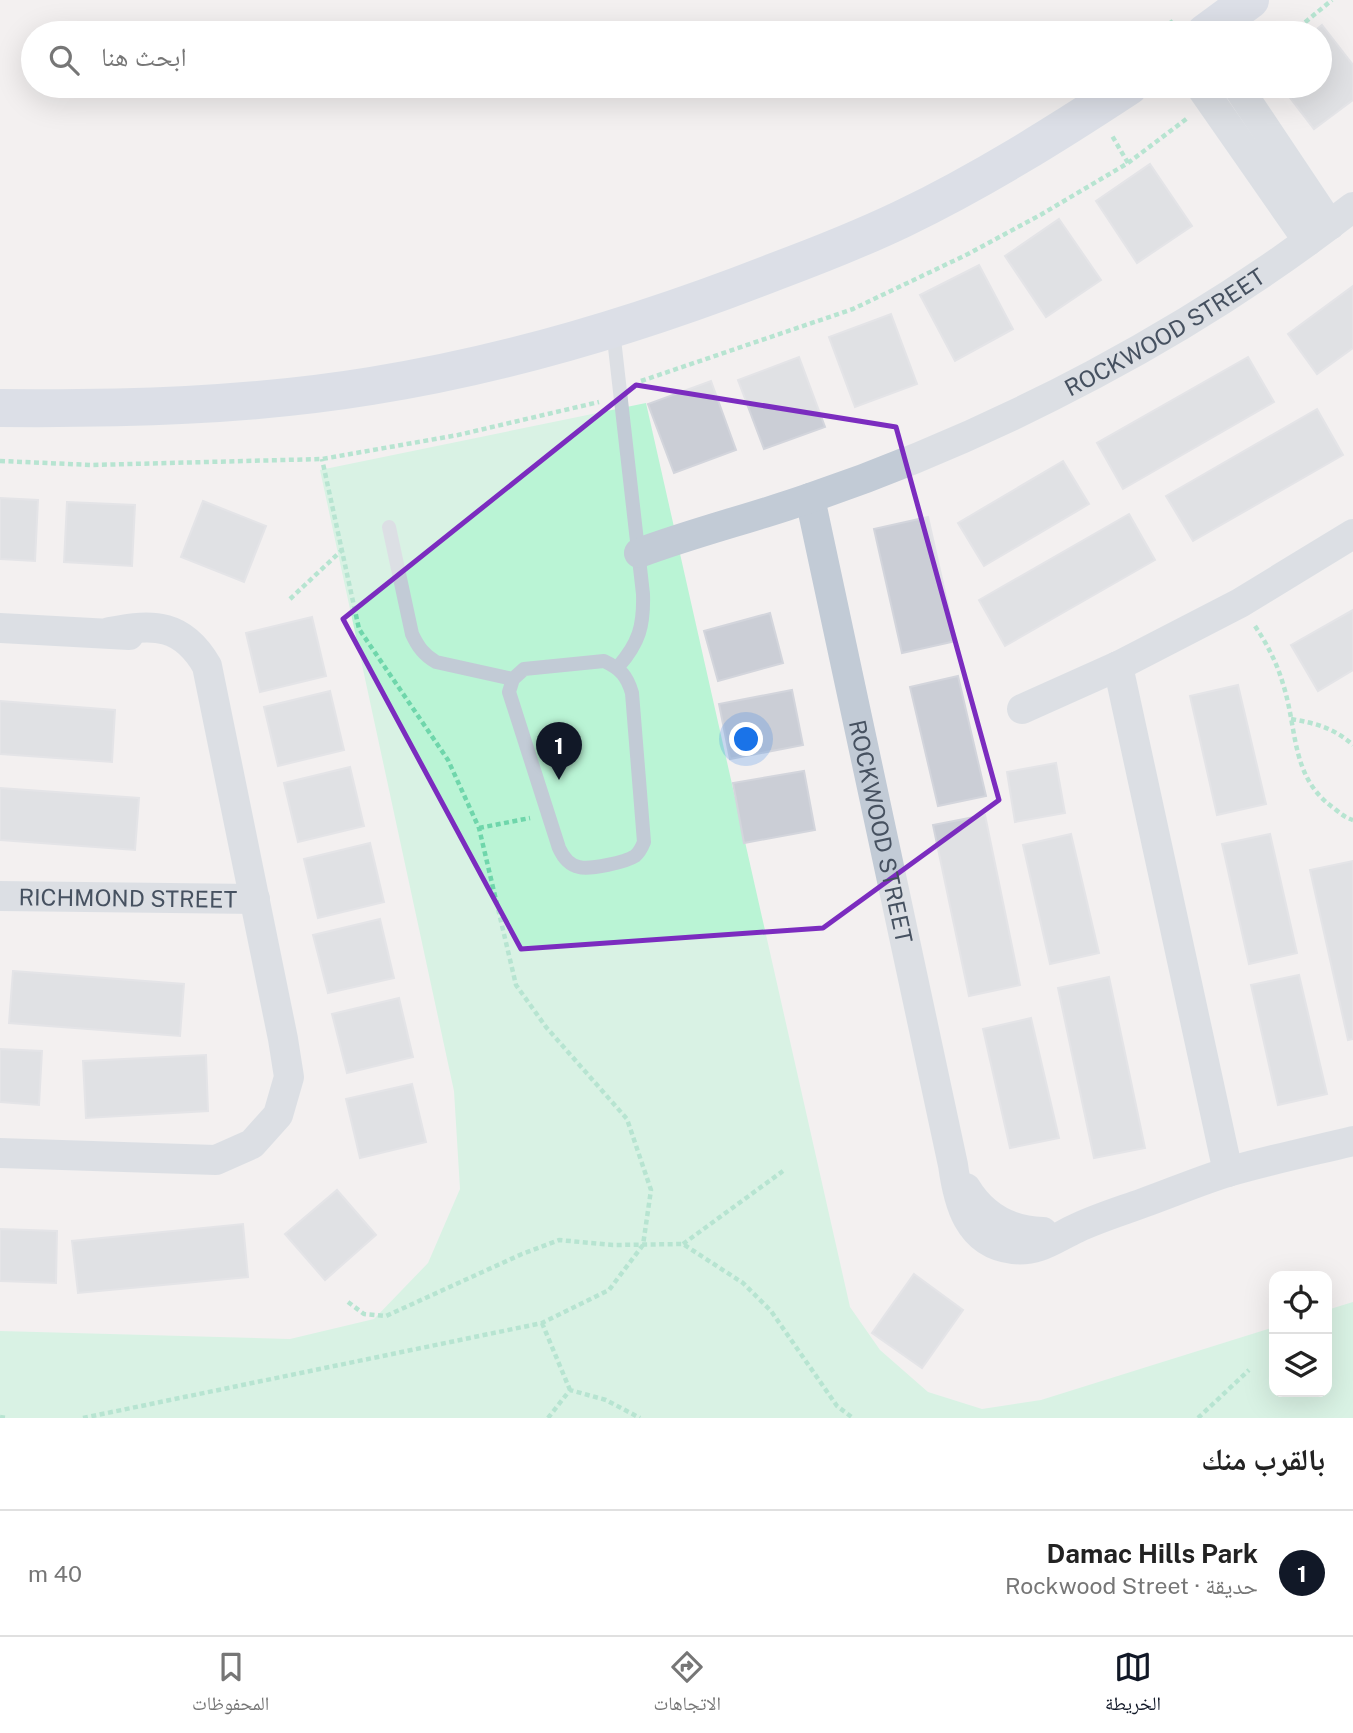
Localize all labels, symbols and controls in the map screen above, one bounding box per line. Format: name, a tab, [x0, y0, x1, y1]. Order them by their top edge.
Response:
search box	[21, 21, 1332, 98]
icon: search	[45, 41, 83, 79]
text: ابحث هنا	[101, 41, 187, 72]
street label: ROCKWOOD STREET	[1060, 262, 1270, 401]
street label: ROCKWOOD STREET	[844, 717, 919, 946]
pin: 1	[536, 722, 582, 780]
your location	[729, 722, 763, 756]
street label: RICHMOND STREET	[18, 883, 238, 912]
map controls	[1269, 1271, 1332, 1397]
button: locate	[1269, 1271, 1332, 1334]
button: layers	[1269, 1334, 1332, 1397]
text: بالقرب منك	[1201, 1441, 1325, 1477]
text: Damac Hills Park	[1047, 1538, 1258, 1569]
text: 40 m	[28, 1560, 82, 1587]
text: 1	[1297, 1560, 1307, 1587]
text: حديقة · Rockwood Street	[1005, 1572, 1258, 1599]
tab: المحفوظات	[192, 1648, 269, 1722]
tab: الاتجاهات	[653, 1648, 721, 1722]
tab: الخريطة	[1105, 1648, 1161, 1722]

